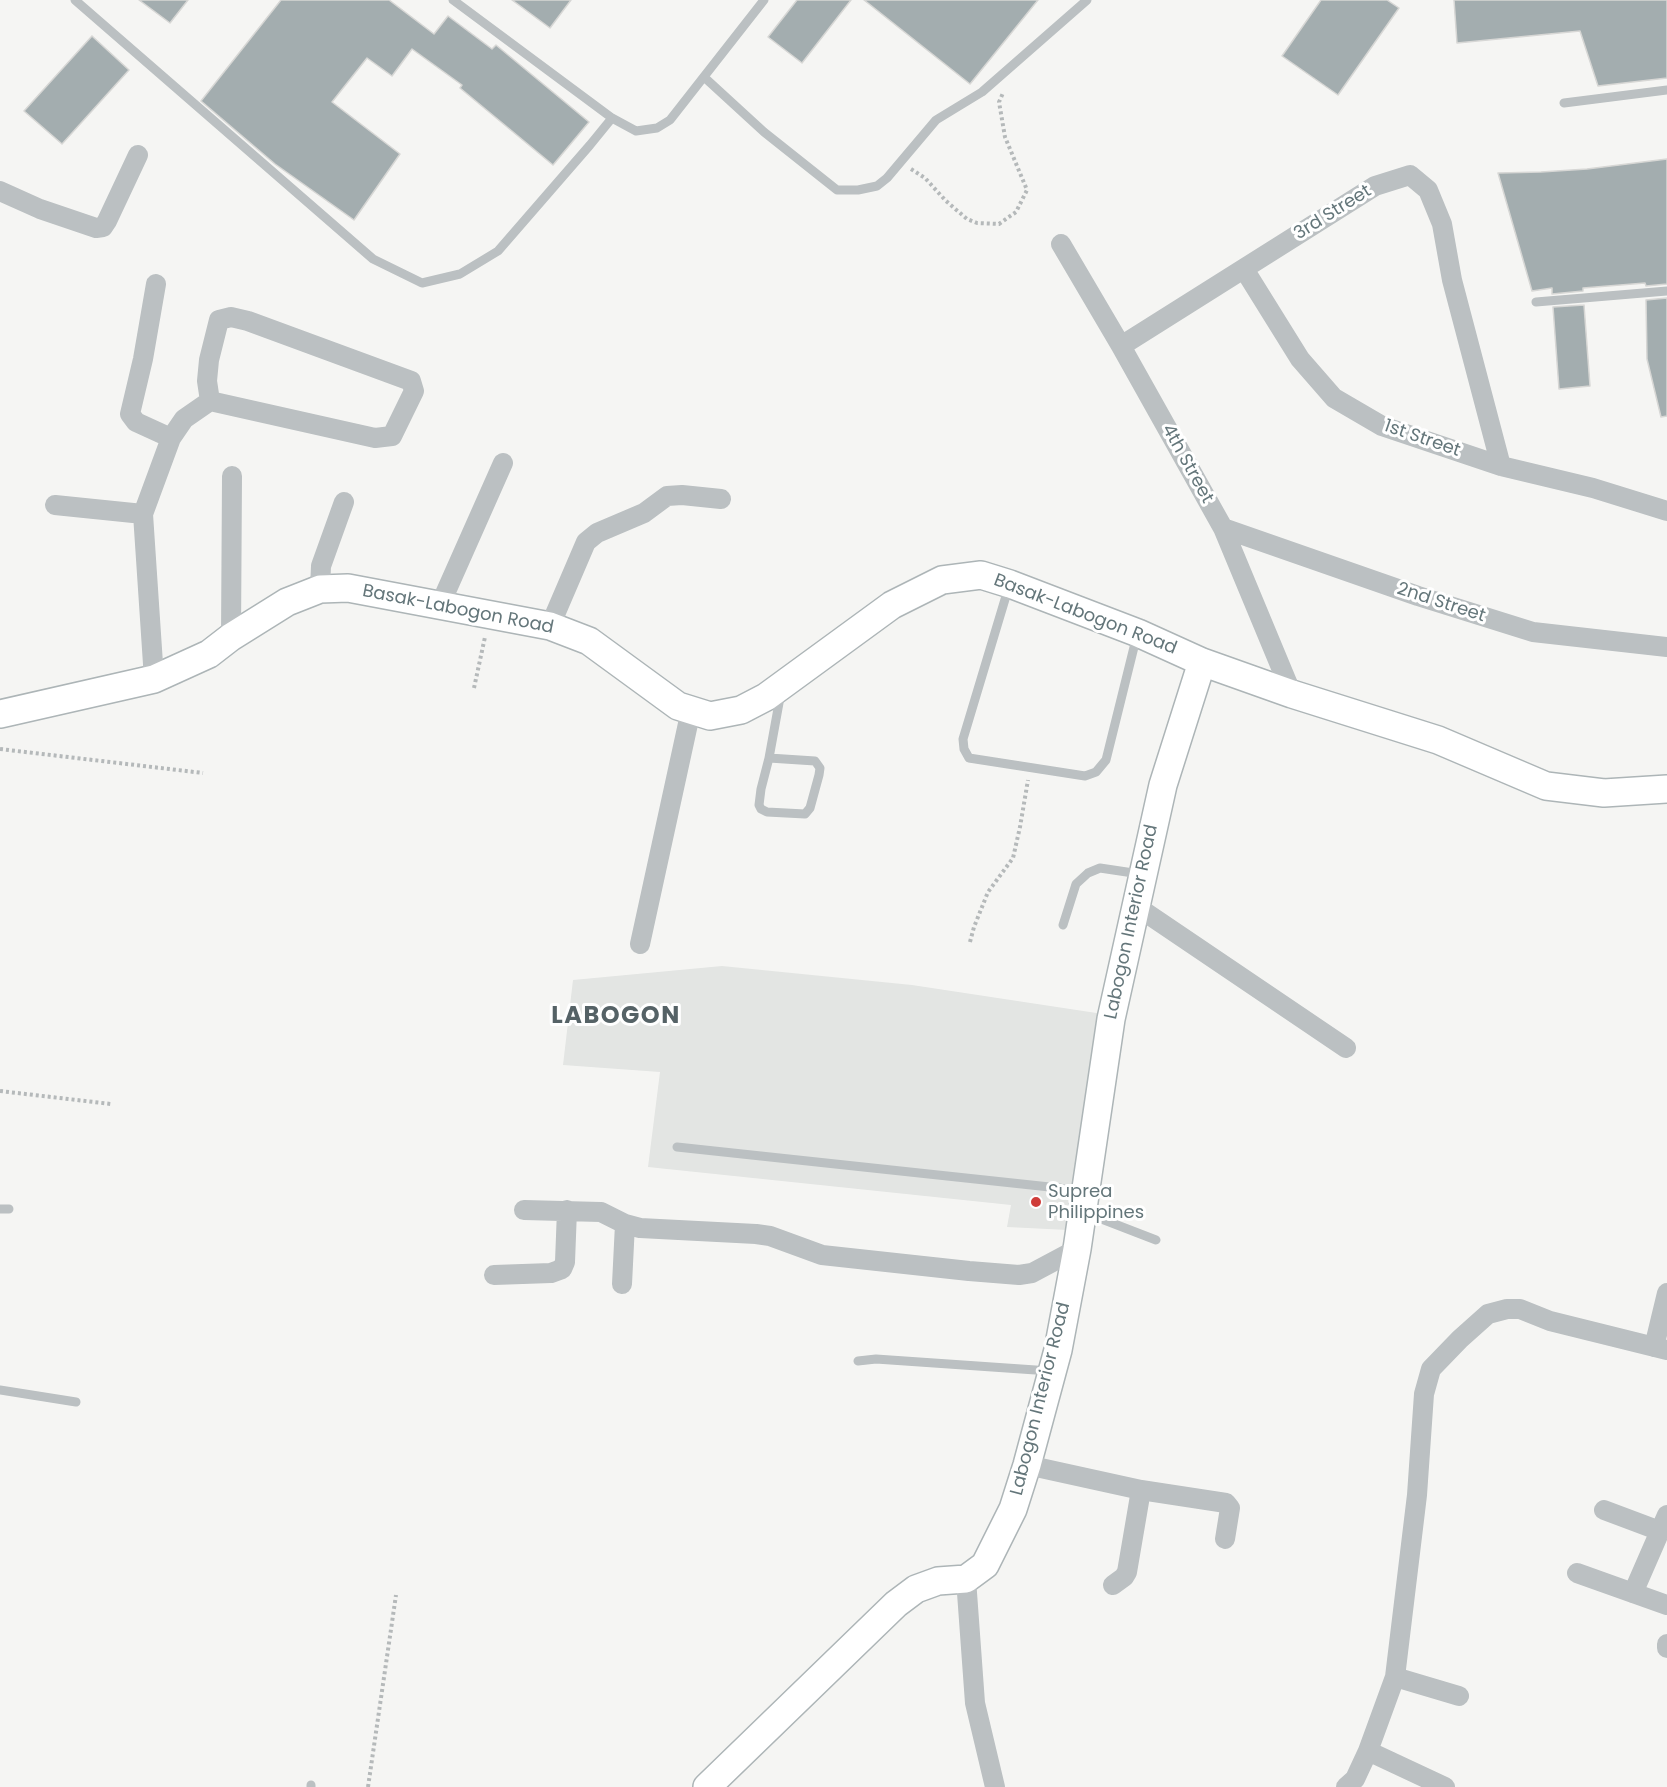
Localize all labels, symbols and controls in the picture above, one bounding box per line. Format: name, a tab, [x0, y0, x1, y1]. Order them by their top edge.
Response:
street label: 3rd Street	[1290, 181, 1376, 245]
street label: 1st Street	[1381, 416, 1463, 462]
street label: 4th Street	[1156, 421, 1218, 507]
street label: Basak-Labogon Road	[990, 570, 1180, 660]
street label: 2nd Street	[1394, 579, 1488, 627]
street label: Basak-Labogon Road	[361, 581, 555, 639]
street label: Labogon Interior Road	[1101, 823, 1163, 1021]
district label: LABOGON	[551, 1003, 681, 1031]
place label: Suprea Philippines	[1048, 1181, 1144, 1224]
marker: Suprea Philippines	[1029, 1195, 1043, 1209]
street label: Labogon Interior Road	[1007, 1300, 1075, 1498]

